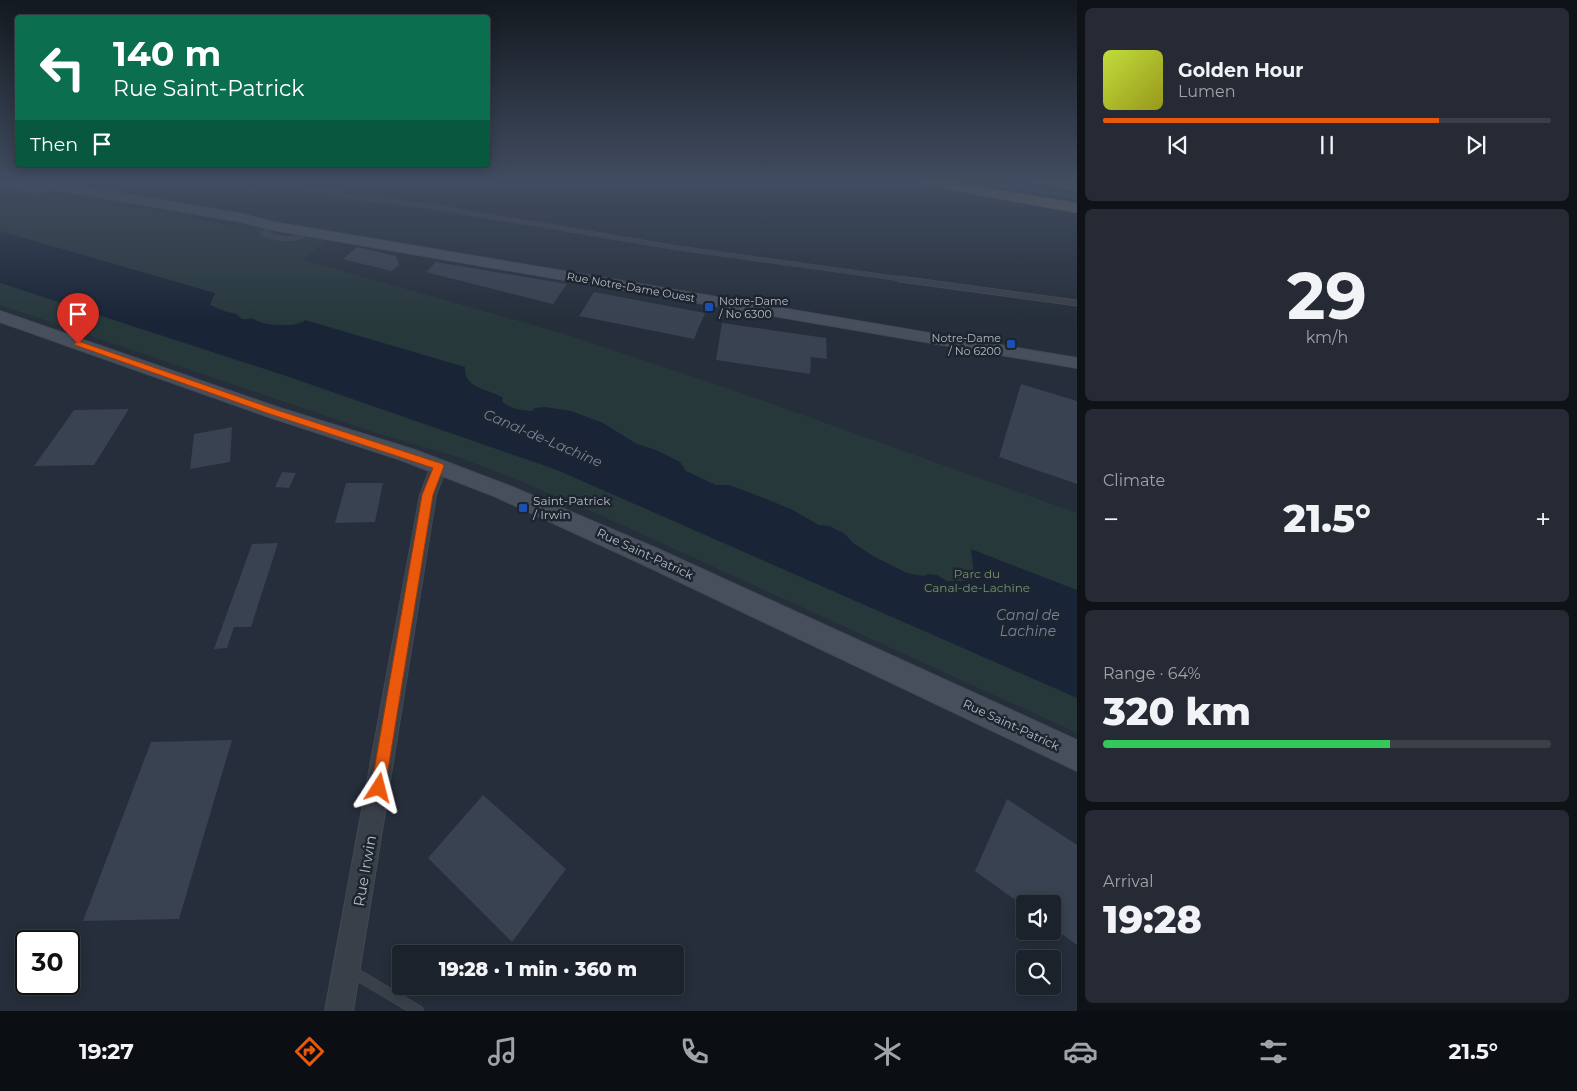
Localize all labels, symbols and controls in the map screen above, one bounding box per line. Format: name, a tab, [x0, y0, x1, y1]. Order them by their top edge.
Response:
text: 140 m	[113, 32, 221, 75]
icon: left	[30, 35, 95, 100]
text: Golden Hour	[1178, 59, 1304, 82]
text: Rue Saint-Patrick	[113, 75, 304, 102]
text: Lumen	[1178, 82, 1236, 101]
icon: arrive	[88, 130, 116, 158]
icon: previous	[1164, 131, 1192, 159]
icon: pause	[1313, 131, 1341, 159]
icon: next	[1462, 131, 1490, 159]
text: Then	[30, 133, 78, 156]
text: 29	[1287, 256, 1367, 335]
street label: Rue Notre-Dame Ouest	[566, 269, 697, 305]
pin	[57, 293, 99, 344]
place label: Notre-Dame / No 6300	[718, 294, 789, 321]
icon: arrive	[64, 300, 92, 328]
marker: Notre-Dame / No 6300	[703, 301, 715, 313]
text: km/h	[1306, 328, 1348, 347]
place label: Notre-Dame / No 6200	[932, 331, 1001, 358]
marker: Notre-Dame / No 6200	[1005, 338, 1017, 350]
water label: Canal-de-Lachine	[481, 405, 605, 471]
text: Climate	[1103, 471, 1165, 490]
place label: Saint-Patrick / Irwin	[532, 493, 611, 522]
text: 21.5°	[1283, 495, 1371, 542]
marker: Saint-Patrick / Irwin	[517, 502, 529, 514]
text: −	[1103, 502, 1119, 536]
text: +	[1535, 502, 1551, 536]
street label: Rue Saint-Patrick	[595, 525, 696, 583]
park label: Parc du Canal-de-Lachine	[924, 566, 1030, 595]
water label: Canal de Lachine	[996, 606, 1060, 640]
text: Range · 64%	[1103, 664, 1201, 683]
text: 320 km	[1103, 688, 1251, 735]
street label: Rue Saint-Patrick	[961, 696, 1062, 754]
position arrow	[352, 761, 404, 813]
street label: Rue Irwin	[349, 834, 380, 908]
text: Arrival	[1103, 872, 1153, 891]
map controls	[1016, 895, 1061, 995]
button: sound	[1016, 895, 1061, 940]
text: 19:28	[1103, 896, 1202, 943]
speed limit sign: 30	[15, 930, 80, 995]
button: search	[1016, 950, 1061, 995]
text: 19:28 · 1 min · 360 m	[439, 958, 637, 981]
icon: directions	[292, 1034, 327, 1069]
icon: music	[485, 1034, 520, 1069]
icon: phone	[677, 1034, 712, 1069]
icon: climate	[870, 1034, 905, 1069]
icon: car	[1063, 1034, 1098, 1069]
icon: filters	[1256, 1034, 1291, 1069]
text: 19:27	[79, 1038, 134, 1065]
text: 21.5°	[1449, 1038, 1498, 1065]

